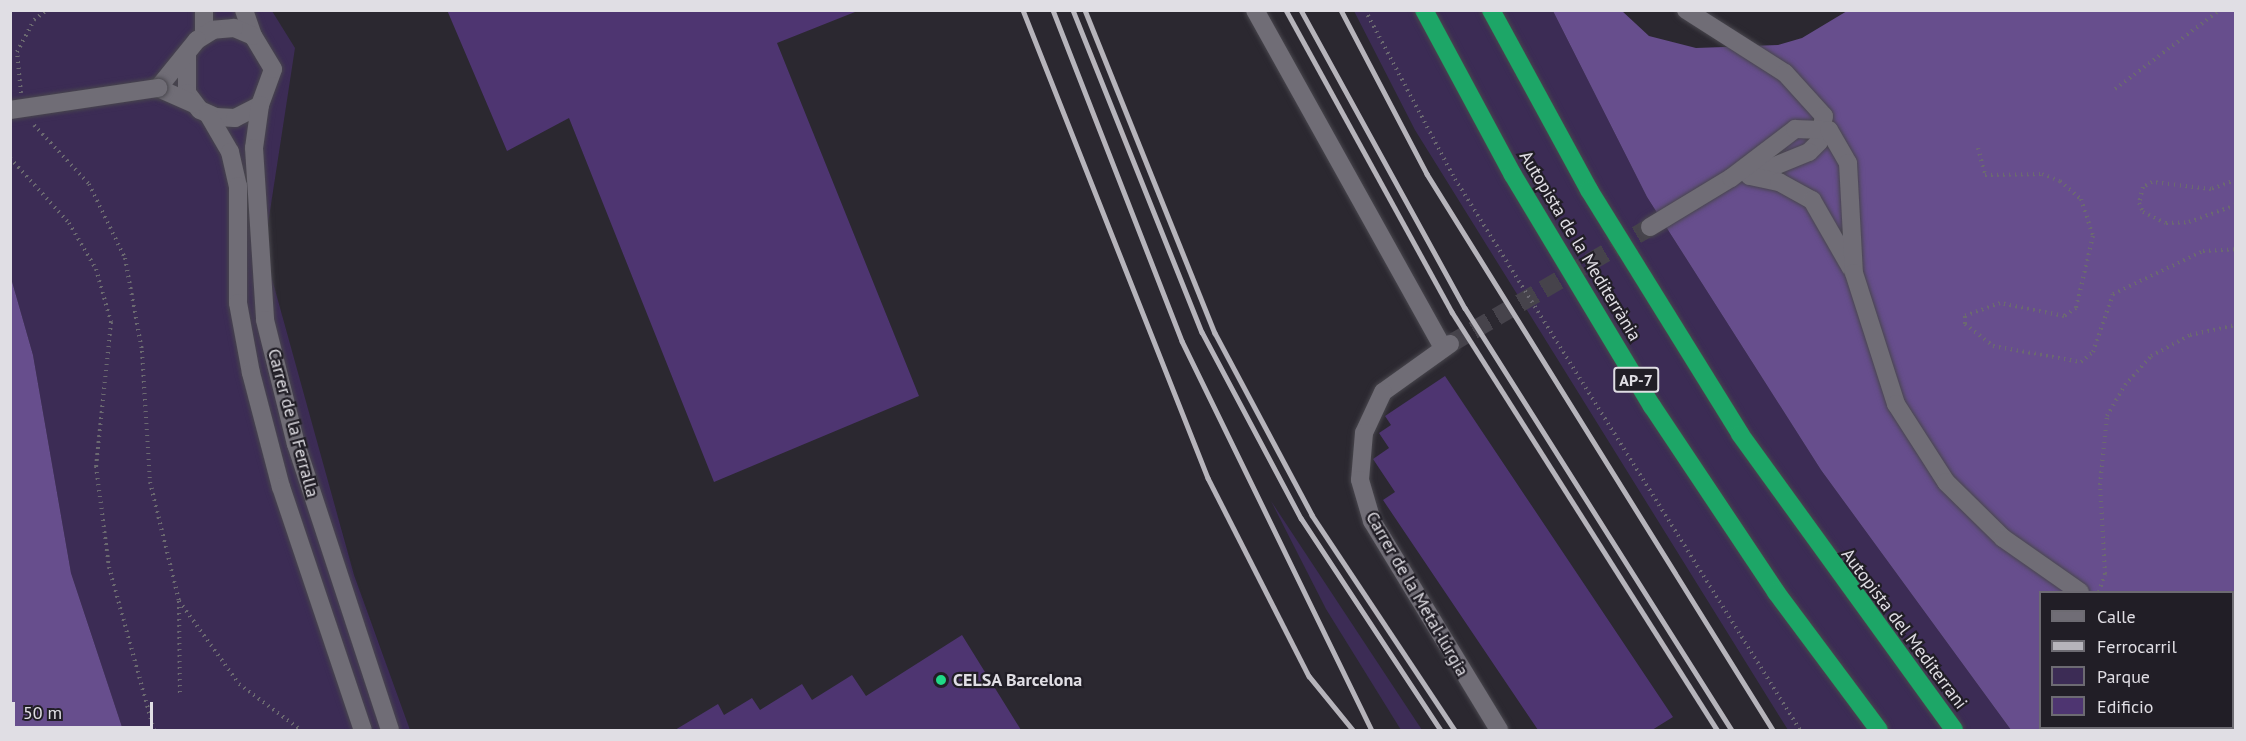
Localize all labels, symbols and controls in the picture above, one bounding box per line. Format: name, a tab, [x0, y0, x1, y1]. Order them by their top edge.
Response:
street label: Autopista de la Mediterrània	[1515, 147, 1645, 345]
street label: Carrer de la Ferralla	[263, 346, 323, 500]
road number: AP-7	[1612, 367, 1660, 393]
street label: Carrer de la Metal·lúrgia	[1361, 508, 1473, 680]
street label: Autopista del Mediterrani	[1837, 544, 1971, 714]
legend	[2039, 591, 2234, 729]
text: Calle	[2097, 605, 2136, 628]
text: Ferrocarril	[2097, 635, 2177, 658]
text: Parque	[2097, 665, 2150, 688]
place label: CELSA Barcelona	[953, 669, 1083, 691]
marker: CELSA Barcelona	[934, 673, 948, 687]
scale bar	[15, 690, 156, 728]
text: Edificio	[2097, 695, 2153, 718]
text: 50 m	[23, 701, 62, 724]

